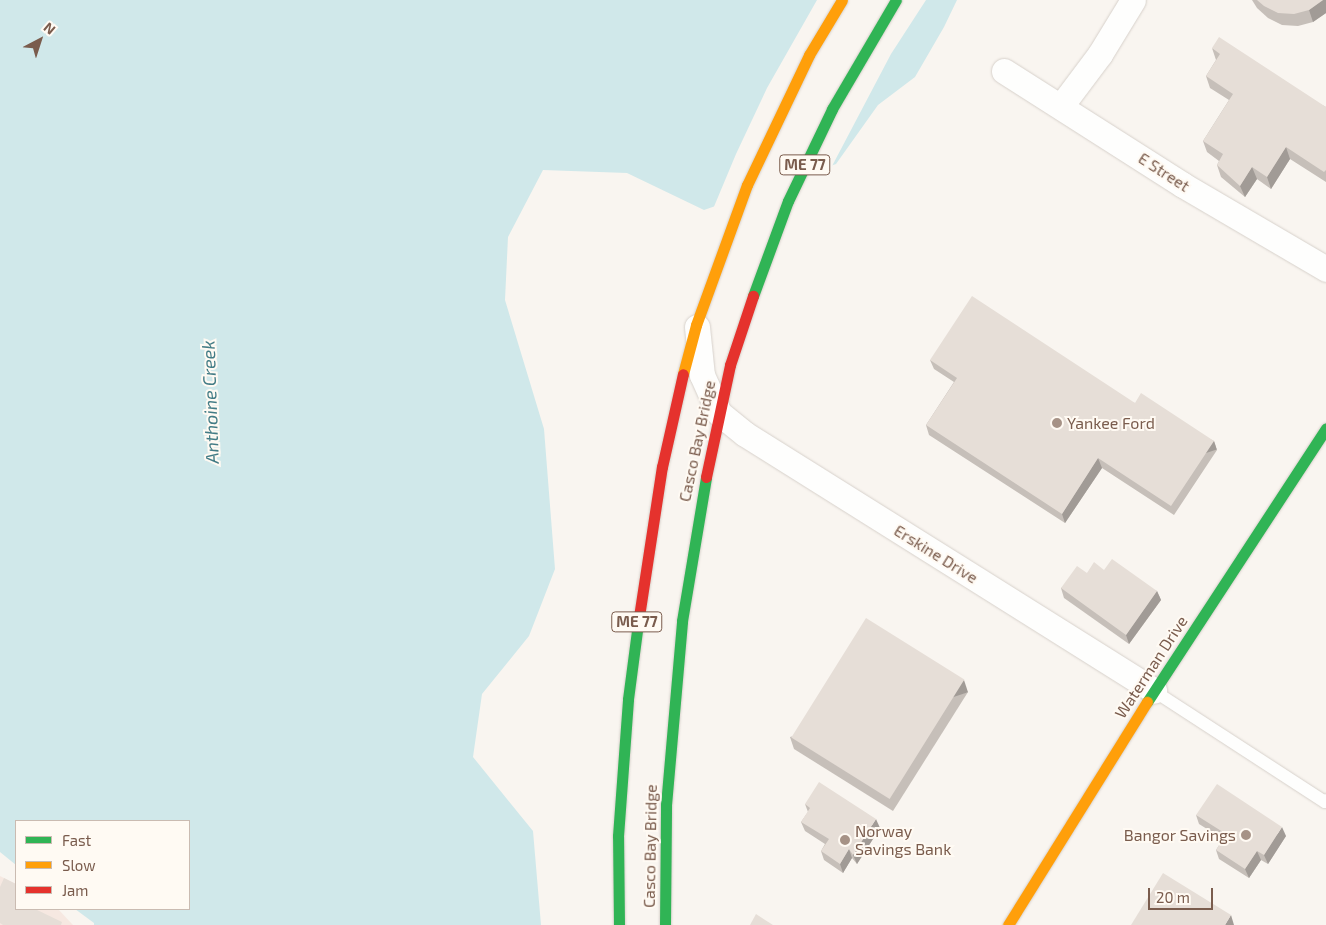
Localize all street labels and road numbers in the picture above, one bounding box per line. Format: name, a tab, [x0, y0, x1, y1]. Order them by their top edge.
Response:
street label: E Street	[1135, 148, 1193, 196]
road number: ME 77	[779, 152, 831, 178]
street label: Casco Bay Bridge	[675, 378, 719, 504]
street label: Erskine Drive	[891, 521, 981, 587]
road number: ME 77	[611, 610, 663, 634]
street label: Waterman Drive	[1111, 612, 1191, 722]
street label: Casco Bay Bridge	[639, 784, 661, 908]

